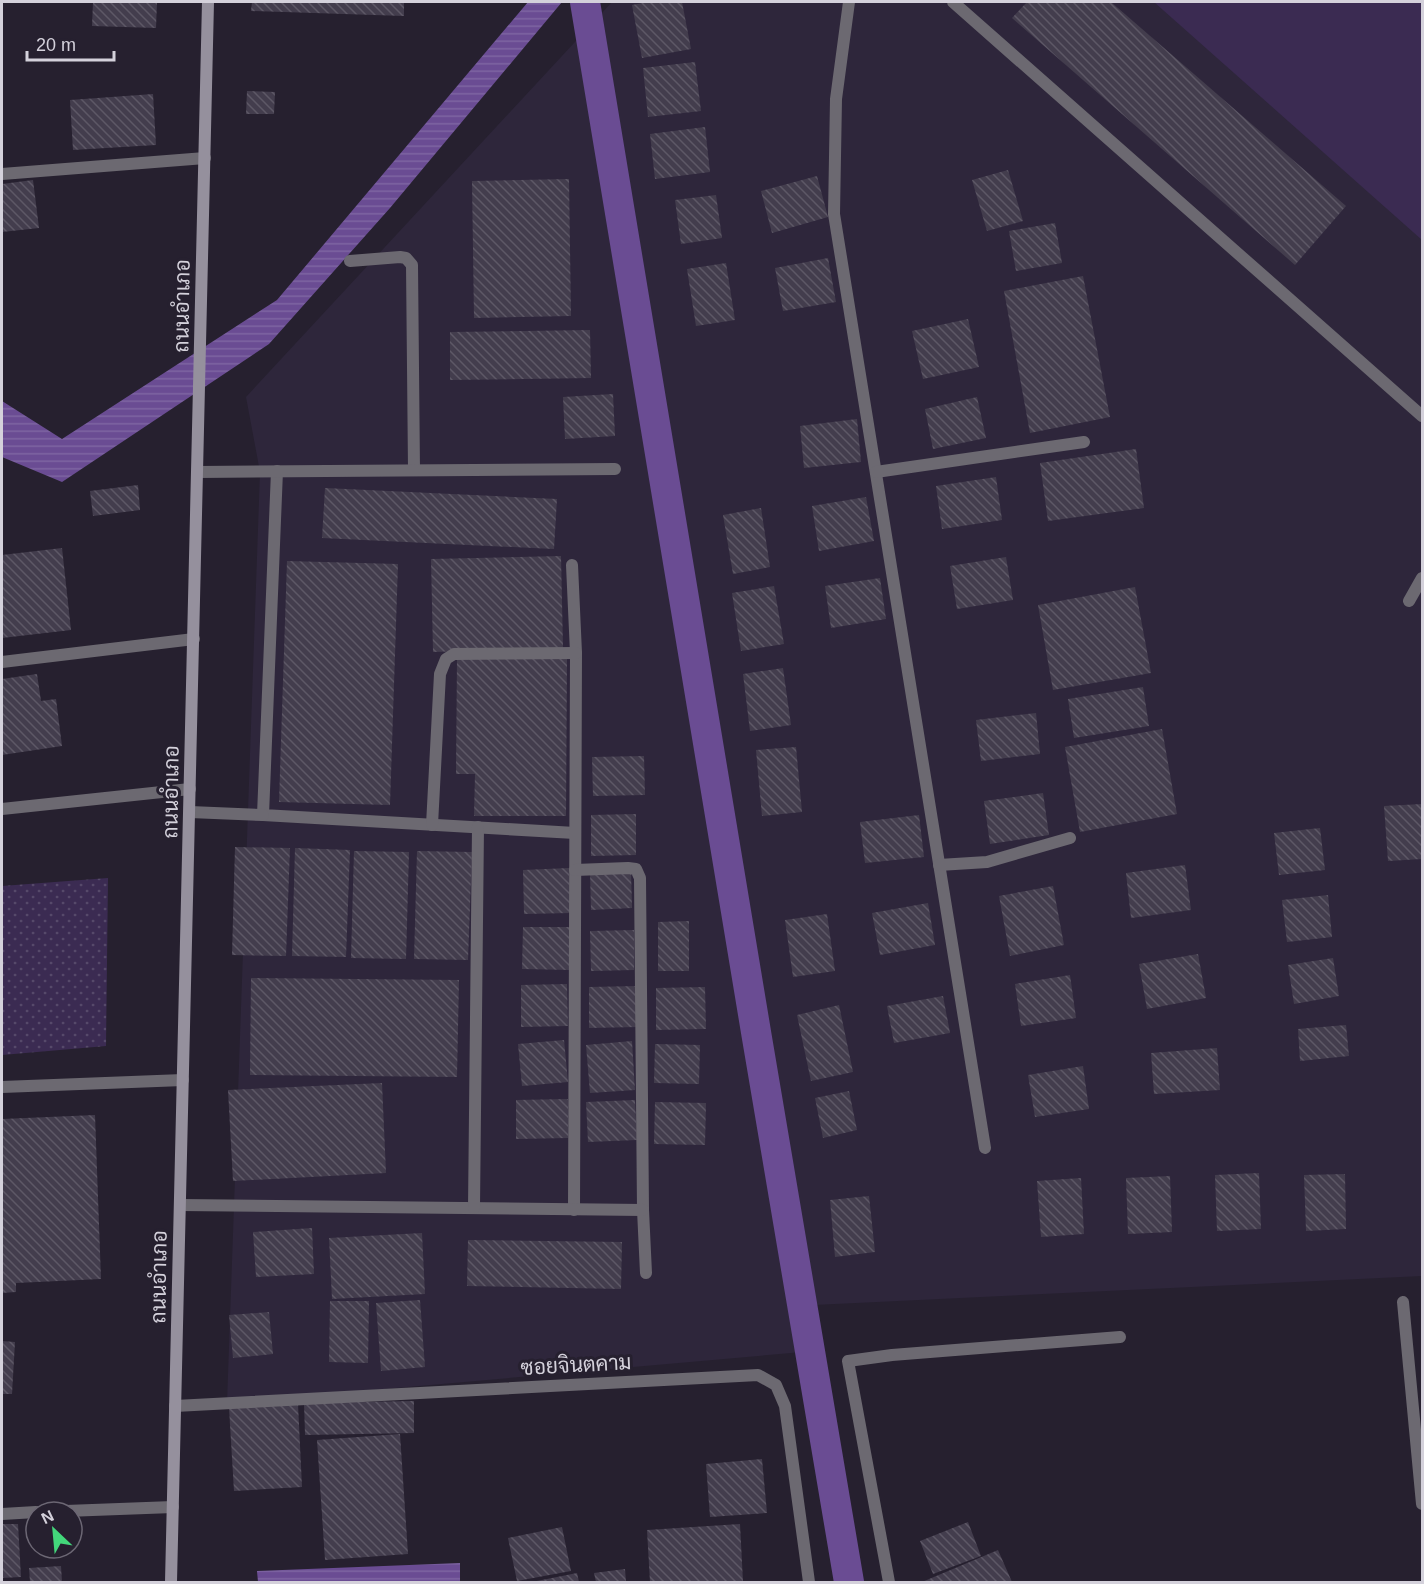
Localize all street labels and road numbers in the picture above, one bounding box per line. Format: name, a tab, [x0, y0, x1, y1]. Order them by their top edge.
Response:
street label: ถนนอำเภอ	[169, 259, 194, 353]
street label: ถนนอำเภอ	[158, 745, 183, 839]
street label: ถนนอำเภอ	[146, 1230, 171, 1324]
street label: ซอยจินตคาม	[520, 1350, 632, 1379]

